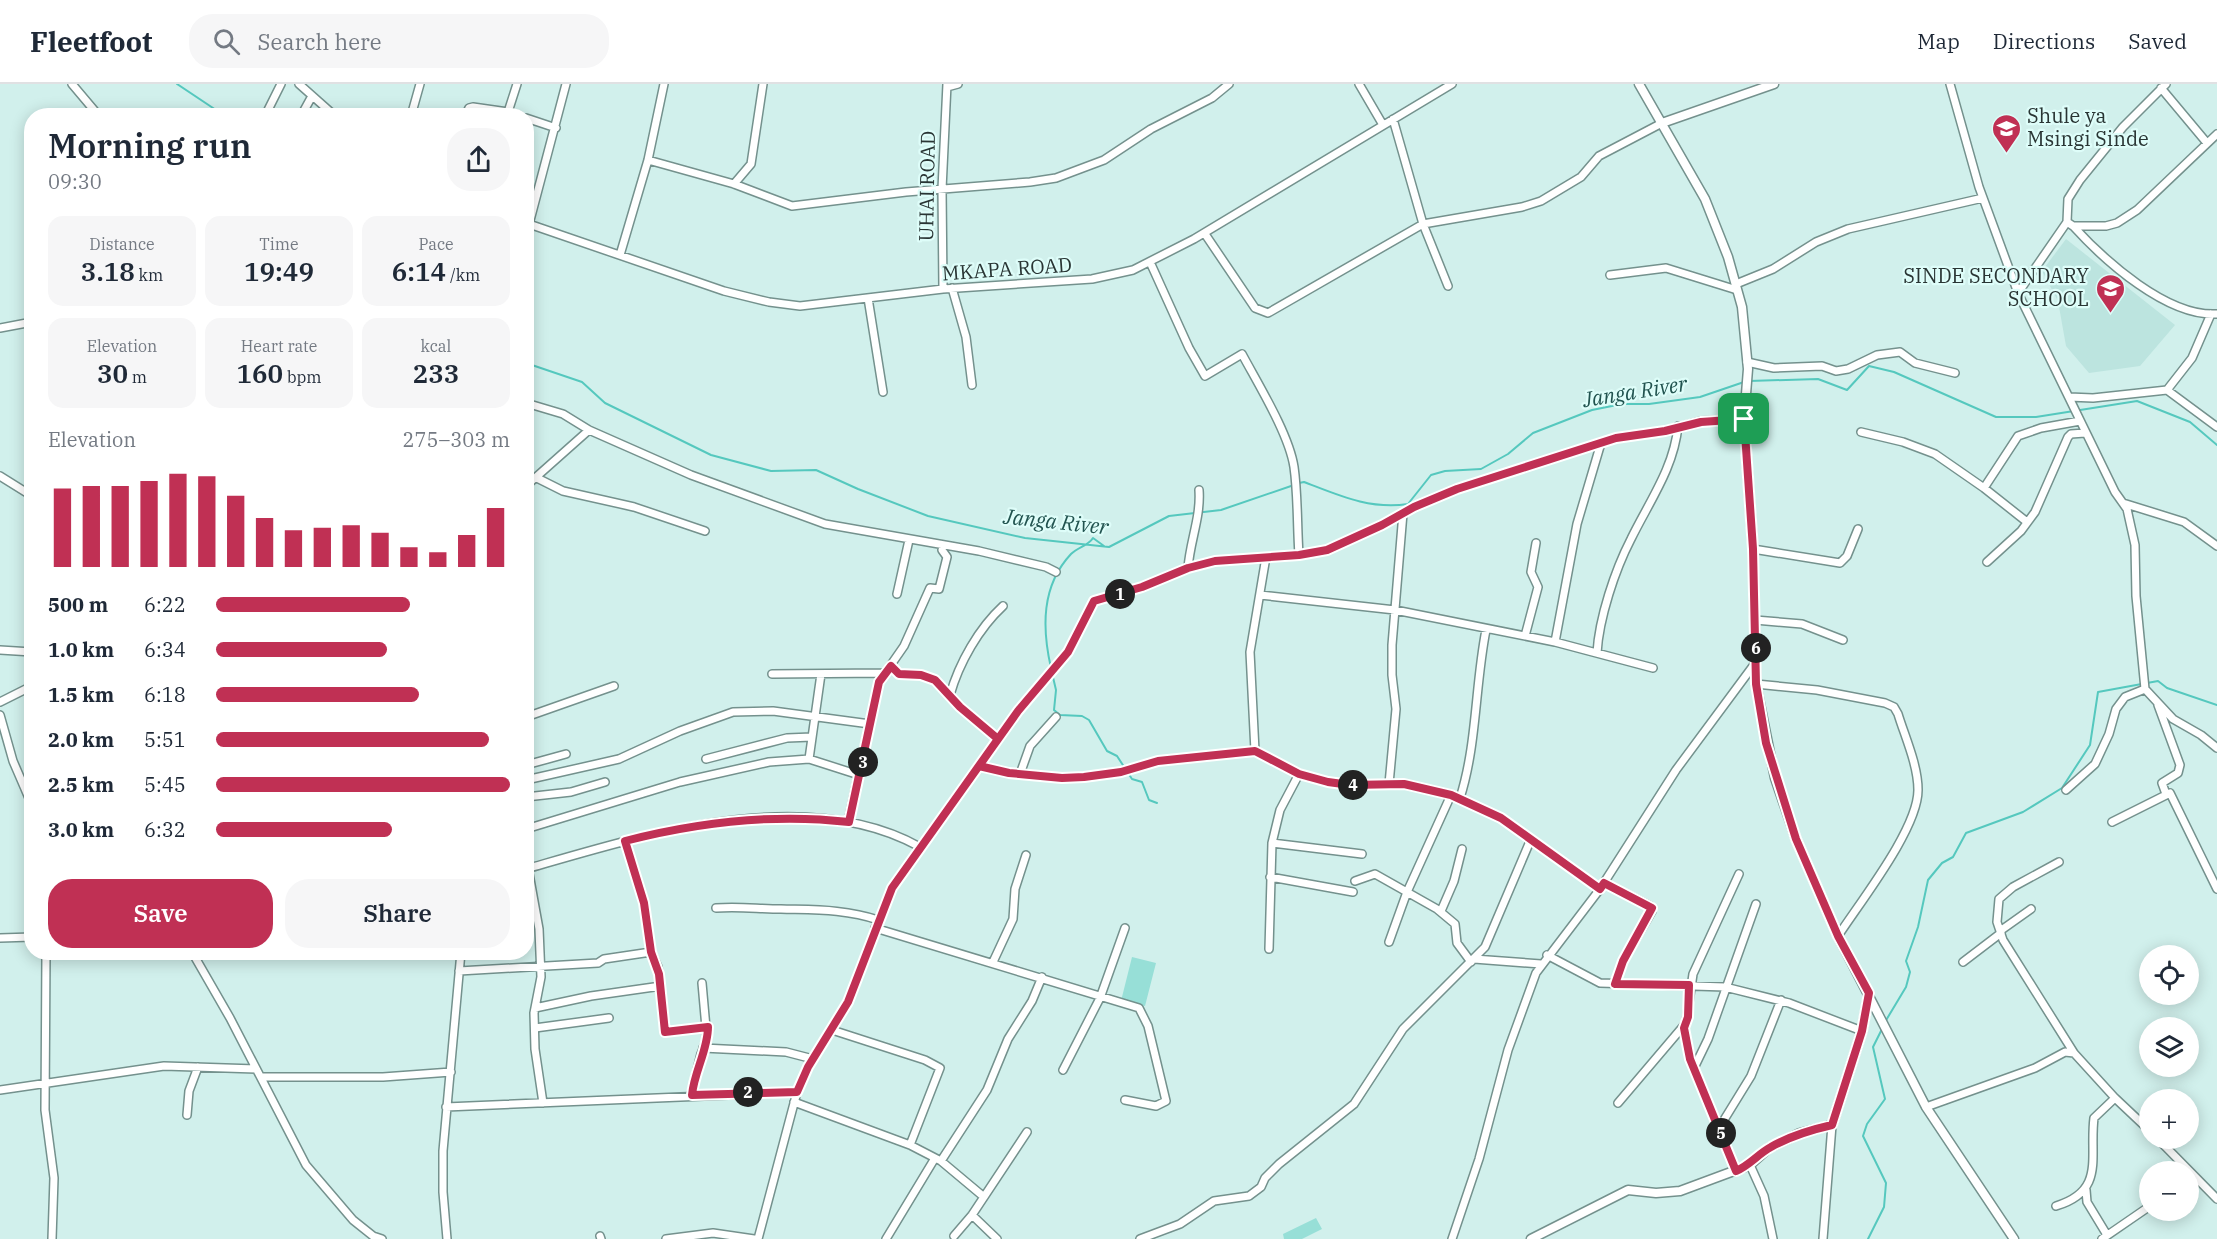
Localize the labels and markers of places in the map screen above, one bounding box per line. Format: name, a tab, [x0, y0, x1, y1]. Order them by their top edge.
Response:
place label: Shule ya Msingi Sinde	[2027, 102, 2149, 152]
school or university icon: Shule ya Msingi Sinde	[1990, 112, 2022, 154]
place label: SINDE SECONDARY SCHOOL	[1903, 262, 2089, 312]
school or university icon: SINDE SECONDARY SCHOOL	[2094, 272, 2126, 314]
pin	[1718, 393, 1769, 444]
pin: 1	[1105, 579, 1135, 609]
pin: 6	[1741, 633, 1771, 663]
pin: 3	[848, 747, 878, 777]
pin: 4	[1338, 770, 1368, 800]
pin: 2	[733, 1077, 763, 1107]
pin: 5	[1706, 1118, 1736, 1148]

